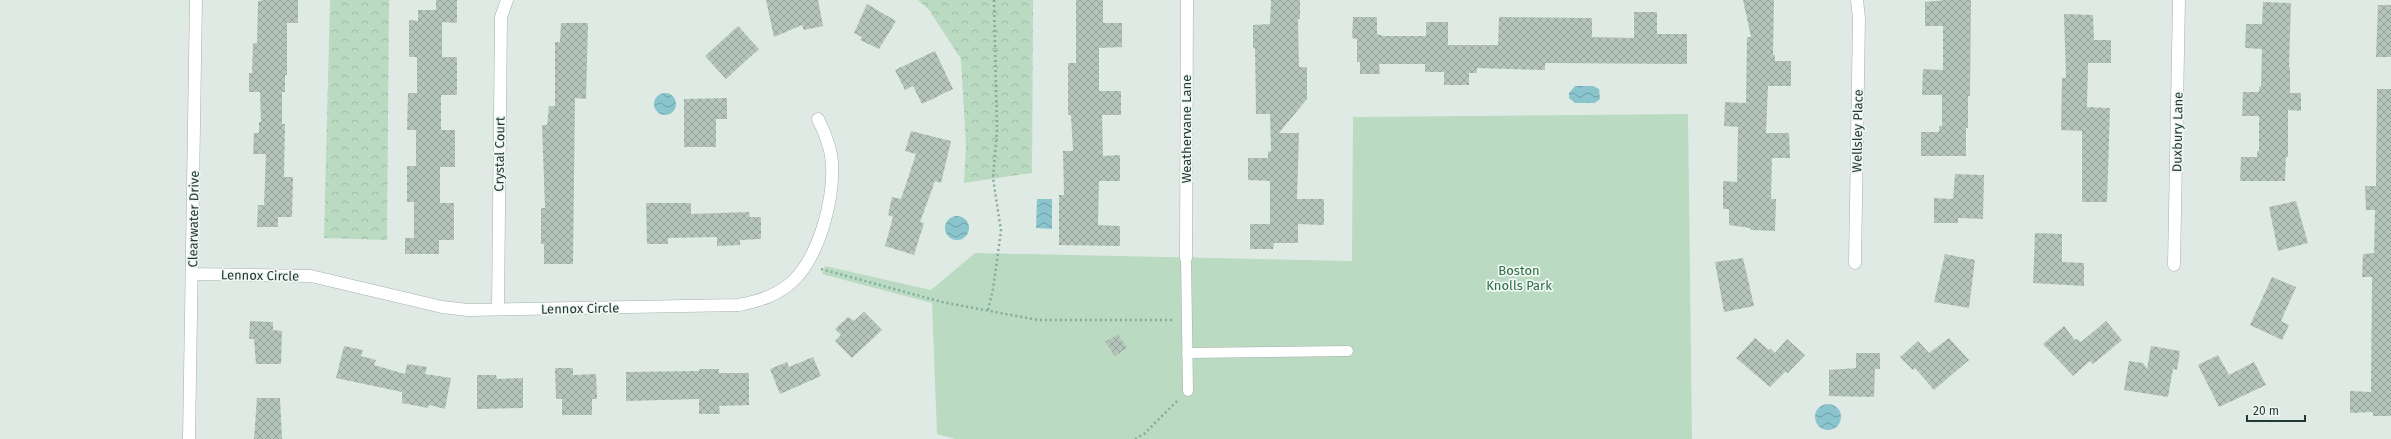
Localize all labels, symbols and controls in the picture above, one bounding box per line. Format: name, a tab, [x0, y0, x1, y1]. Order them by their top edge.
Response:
street label: Weathervane Lane	[1179, 75, 1194, 183]
street label: Wellsley Place	[1849, 89, 1866, 173]
street label: Duxbury Lane	[2169, 92, 2186, 172]
street label: Crystal Court	[491, 116, 508, 192]
street label: Clearwater Drive	[185, 171, 202, 267]
park label: Boston Knolls Park	[1486, 263, 1552, 293]
street label: Lennox Circle	[221, 267, 299, 284]
street label: Lennox Circle	[541, 300, 619, 317]
scale bar	[2247, 397, 2305, 423]
text: 20 m	[2253, 404, 2279, 418]

